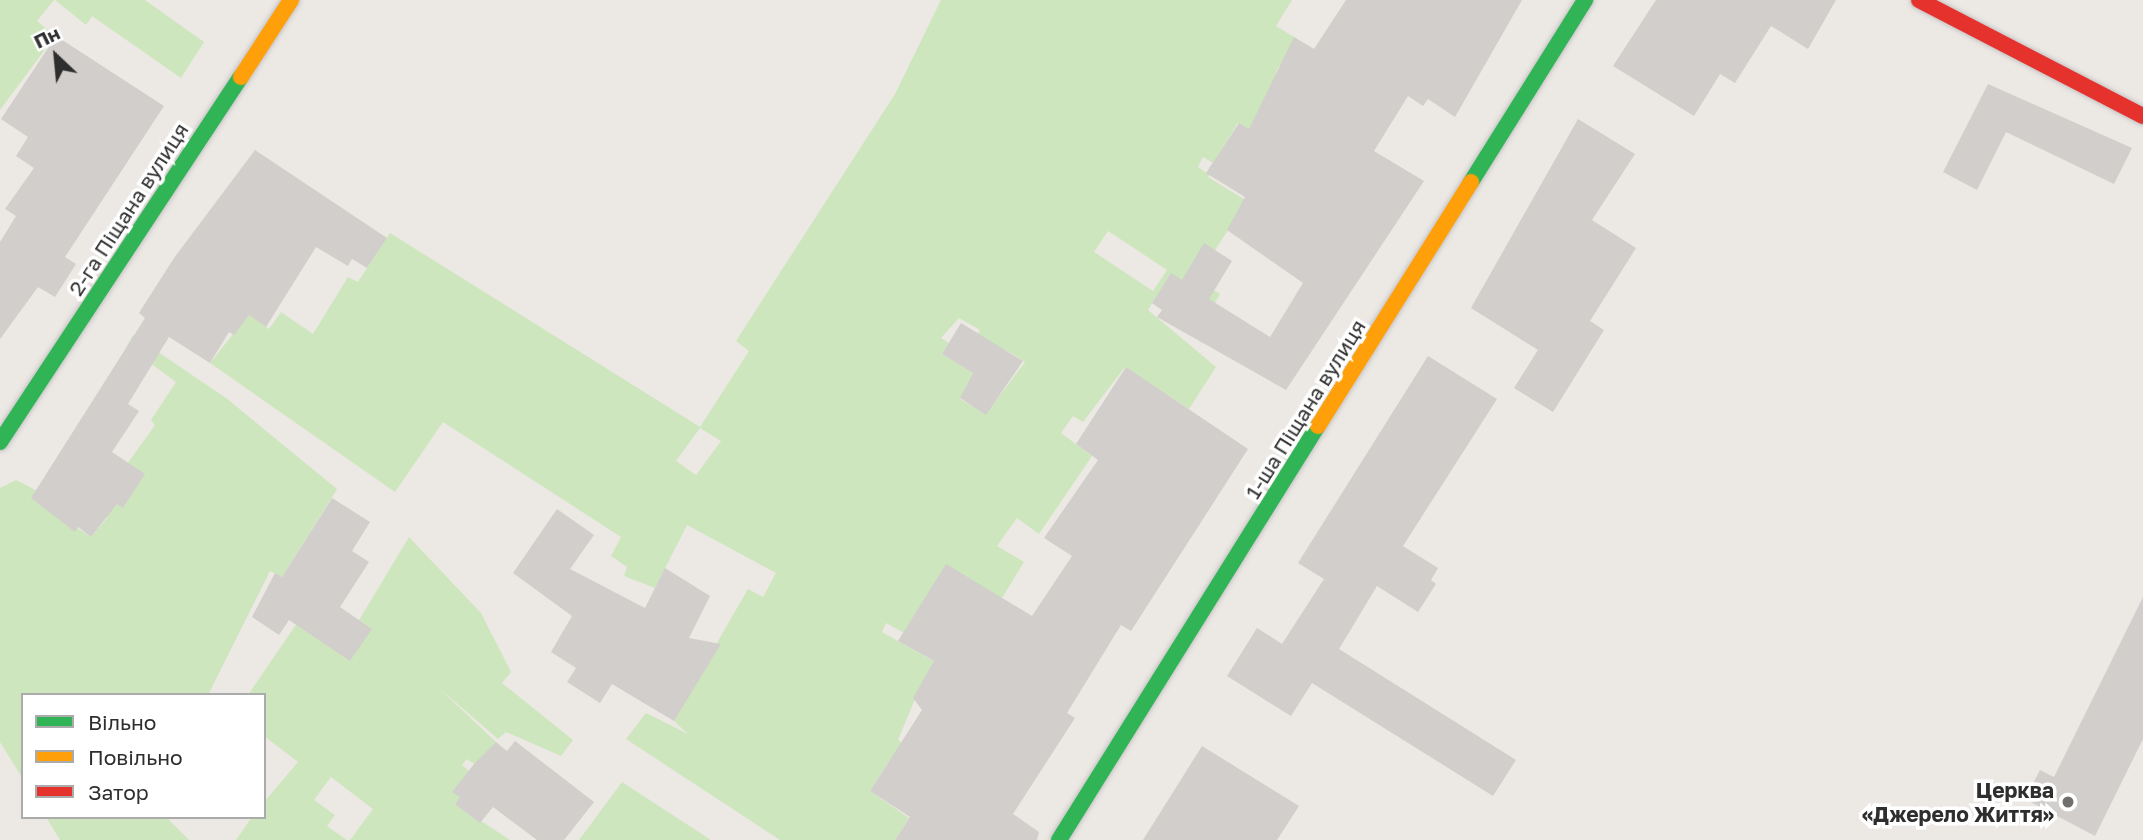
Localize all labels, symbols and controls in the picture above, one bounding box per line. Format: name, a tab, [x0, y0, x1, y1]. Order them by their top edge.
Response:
north arrow	[21, 21, 91, 91]
text: Пн	[30, 21, 63, 53]
street label: 2-га Піщана вулиця	[63, 118, 193, 300]
street label: 1-ша Піщана вулиця	[1240, 315, 1370, 503]
legend	[21, 693, 266, 819]
text: Вільно	[88, 709, 156, 735]
text: Повільно	[88, 744, 183, 770]
place label: Церква «Джерело Життя»	[1862, 777, 2054, 827]
text: Затор	[88, 779, 149, 805]
marker: Церква «Джерело Життя»	[2060, 794, 2076, 810]

